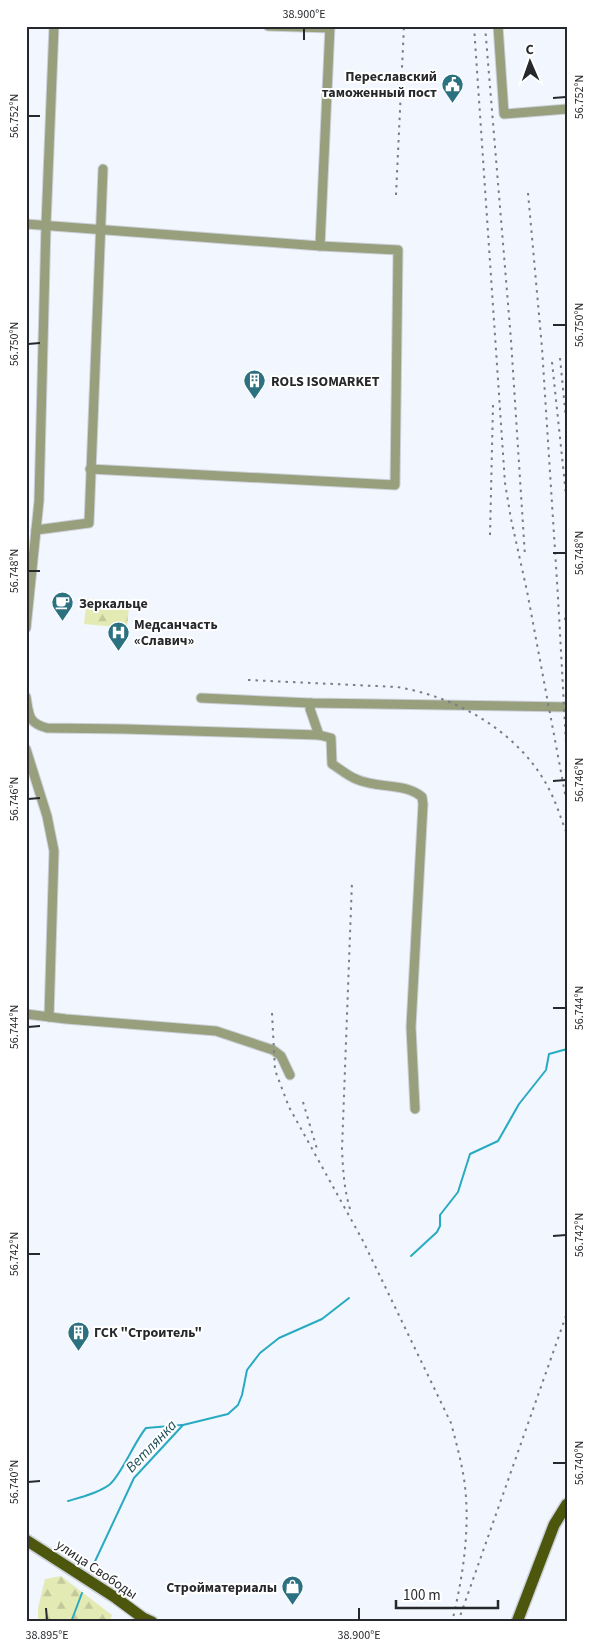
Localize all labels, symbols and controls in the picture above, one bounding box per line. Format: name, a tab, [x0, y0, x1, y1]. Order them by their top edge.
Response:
text: 38.900°E	[282, 6, 326, 23]
north arrow	[506, 38, 556, 88]
text: С	[525, 40, 534, 60]
place label: Переславский таможенный пост	[322, 67, 437, 103]
public building icon: Переславский таможенный пост	[441, 72, 465, 103]
text: 56.752°N	[571, 75, 588, 119]
text: 56.752°N	[6, 94, 23, 138]
text: 56.750°N	[571, 303, 588, 347]
text: 56.750°N	[6, 322, 23, 366]
building icon: ROLS ISOMARKET	[243, 369, 267, 400]
place label: ROLS ISOMARKET	[271, 372, 380, 392]
text: 56.748°N	[571, 531, 588, 575]
text: 56.748°N	[6, 549, 23, 593]
cafe icon: Зеркальце	[51, 591, 75, 622]
place label: Зеркальце	[79, 594, 148, 614]
place label: Медсанчасть «Славич»	[134, 615, 218, 651]
hospital icon: Медсанчасть «Славич»	[106, 620, 130, 651]
text: 56.746°N	[571, 758, 588, 802]
text: 56.746°N	[6, 777, 23, 821]
text: 56.744°N	[571, 986, 588, 1030]
text: 56.744°N	[6, 1005, 23, 1049]
text: 56.742°N	[571, 1213, 588, 1257]
text: 56.742°N	[6, 1232, 23, 1276]
building icon: ГСК "Строитель"	[66, 1320, 90, 1351]
place label: ГСК "Строитель"	[94, 1323, 202, 1343]
water label: Ветлянка	[121, 1415, 182, 1477]
text: 56.740°N	[571, 1441, 588, 1485]
text: 56.740°N	[6, 1460, 23, 1504]
street label: улица Свободы	[52, 1535, 141, 1604]
shop icon: Стройматериалы	[281, 1575, 305, 1606]
place label: Стройматериалы	[166, 1578, 277, 1598]
scale bar	[396, 1578, 498, 1610]
text: 100 m	[403, 1585, 441, 1606]
text: 38.895°E	[25, 1627, 69, 1644]
text: 38.900°E	[337, 1627, 381, 1644]

